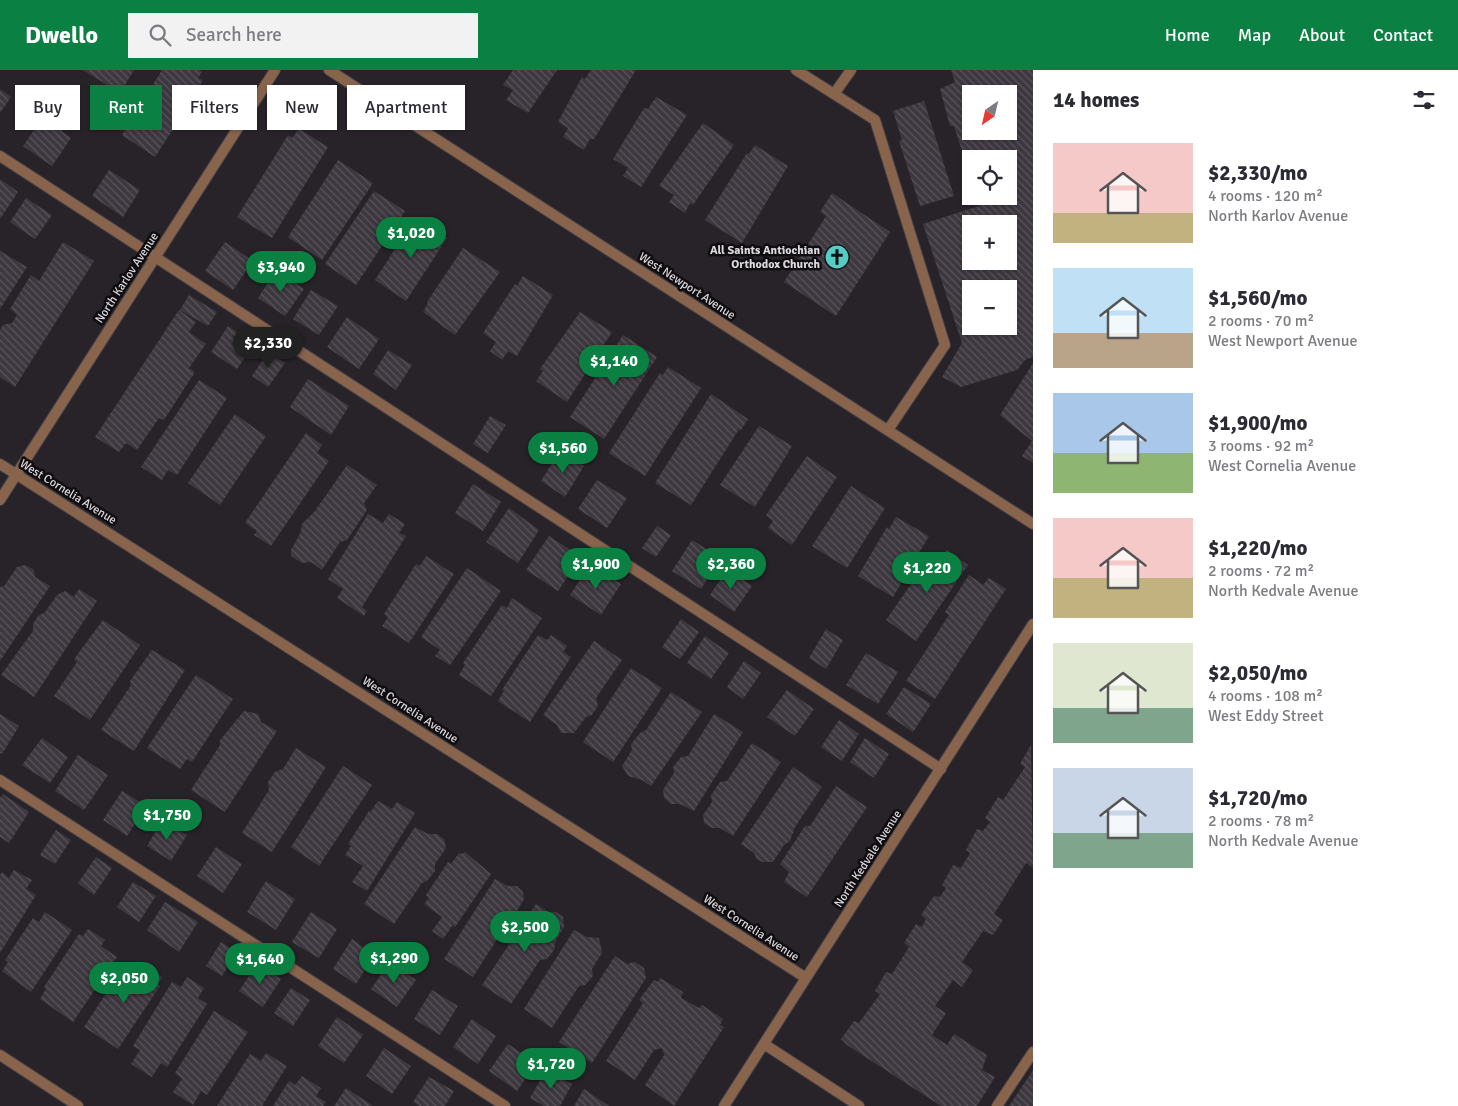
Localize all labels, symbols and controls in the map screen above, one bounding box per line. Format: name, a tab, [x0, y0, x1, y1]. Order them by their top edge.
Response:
search box	[128, 13, 478, 58]
text: Dwello	[25, 20, 98, 50]
icon: search	[146, 21, 174, 49]
text: Search here	[186, 23, 282, 47]
text: Home	[1165, 24, 1210, 46]
text: Map	[1238, 24, 1271, 46]
text: About	[1299, 24, 1345, 46]
text: Contact	[1373, 24, 1433, 46]
chip: Buy	[15, 85, 80, 130]
chip: Rent	[90, 85, 162, 130]
chip: Filters	[172, 85, 257, 130]
chip: New	[267, 85, 337, 130]
chip: Apartment	[347, 85, 465, 130]
north arrow	[962, 85, 1018, 140]
map controls	[962, 85, 1017, 335]
icon: filters	[1410, 86, 1438, 114]
text: 14 homes	[1053, 87, 1139, 113]
button: locate	[962, 150, 1017, 205]
text: $2,330/mo	[1208, 160, 1307, 186]
icon: home	[1093, 163, 1153, 223]
text: 4 rooms · 120 m²	[1208, 186, 1323, 206]
text: North Karlov Avenue	[1208, 206, 1348, 226]
button: +	[962, 215, 1017, 270]
pin: $1,020	[370, 216, 452, 259]
text: $1,020	[387, 223, 435, 243]
street label: North Karlov Avenue	[92, 230, 162, 326]
place label: All Saints Antiochian Orthodox Church	[710, 243, 820, 272]
church icon: All Saints Antiochian Orthodox Church	[824, 244, 850, 270]
street label: West Newport Avenue	[636, 249, 738, 323]
pin: $3,940	[240, 250, 322, 293]
text: $3,940	[257, 257, 305, 277]
button: −	[962, 280, 1017, 335]
text: $1,560/mo	[1208, 285, 1307, 311]
icon: home	[1093, 288, 1153, 348]
text: 2 rooms · 70 m²	[1208, 311, 1314, 331]
pin: $2,330	[227, 326, 309, 369]
text: West Newport Avenue	[1208, 331, 1358, 351]
text: $2,330	[244, 333, 292, 353]
pin: $1,140	[573, 344, 655, 387]
text: $1,140	[590, 351, 638, 371]
text: $1,900/mo	[1208, 410, 1307, 436]
icon: home	[1093, 413, 1153, 473]
pin: $1,560	[522, 432, 604, 474]
text: 3 rooms · 92 m²	[1208, 436, 1314, 456]
text: $1,560	[539, 438, 587, 458]
street label: West Cornelia Avenue	[17, 456, 119, 528]
text: West Cornelia Avenue	[1208, 456, 1356, 476]
text: $1,220/mo	[1208, 535, 1307, 561]
icon: home	[1093, 538, 1153, 598]
pin: $1,900	[555, 548, 637, 590]
pin: $2,360	[690, 548, 772, 590]
pin: $1,220	[886, 552, 968, 594]
text: $1,900	[572, 554, 620, 574]
text: $2,360	[707, 554, 755, 574]
text: $1,220	[903, 558, 951, 578]
text: 2 rooms · 72 m²	[1208, 561, 1314, 581]
text: North Kedvale Avenue	[1208, 581, 1358, 601]
text: $2,050/mo	[1208, 660, 1307, 686]
icon: home	[1093, 663, 1153, 723]
street label: West Cornelia Avenue	[359, 673, 461, 747]
text: 4 rooms · 108 m²	[1208, 686, 1323, 706]
text: West Eddy Street	[1208, 706, 1324, 726]
text: $1,720/mo	[1208, 785, 1307, 811]
icon: home	[1093, 788, 1153, 848]
pin: $1,750	[126, 798, 208, 841]
text: $1,750	[143, 805, 191, 825]
street label: North Kedvale Avenue	[831, 808, 905, 910]
text: 2 rooms · 78 m²	[1208, 811, 1314, 831]
text: North Kedvale Avenue	[1208, 831, 1358, 851]
street label: West Cornelia Avenue	[700, 891, 802, 965]
pin: $2,500	[484, 910, 566, 953]
text: $2,500	[501, 917, 549, 937]
pin: $1,640	[219, 942, 301, 985]
pin: $1,290	[353, 942, 435, 984]
text: $1,290	[370, 948, 418, 968]
text: $1,640	[236, 949, 284, 969]
pin: $2,050	[83, 962, 165, 1004]
text: $2,050	[100, 968, 148, 988]
pin: $1,720	[510, 1048, 592, 1090]
text: $1,720	[527, 1054, 575, 1074]

